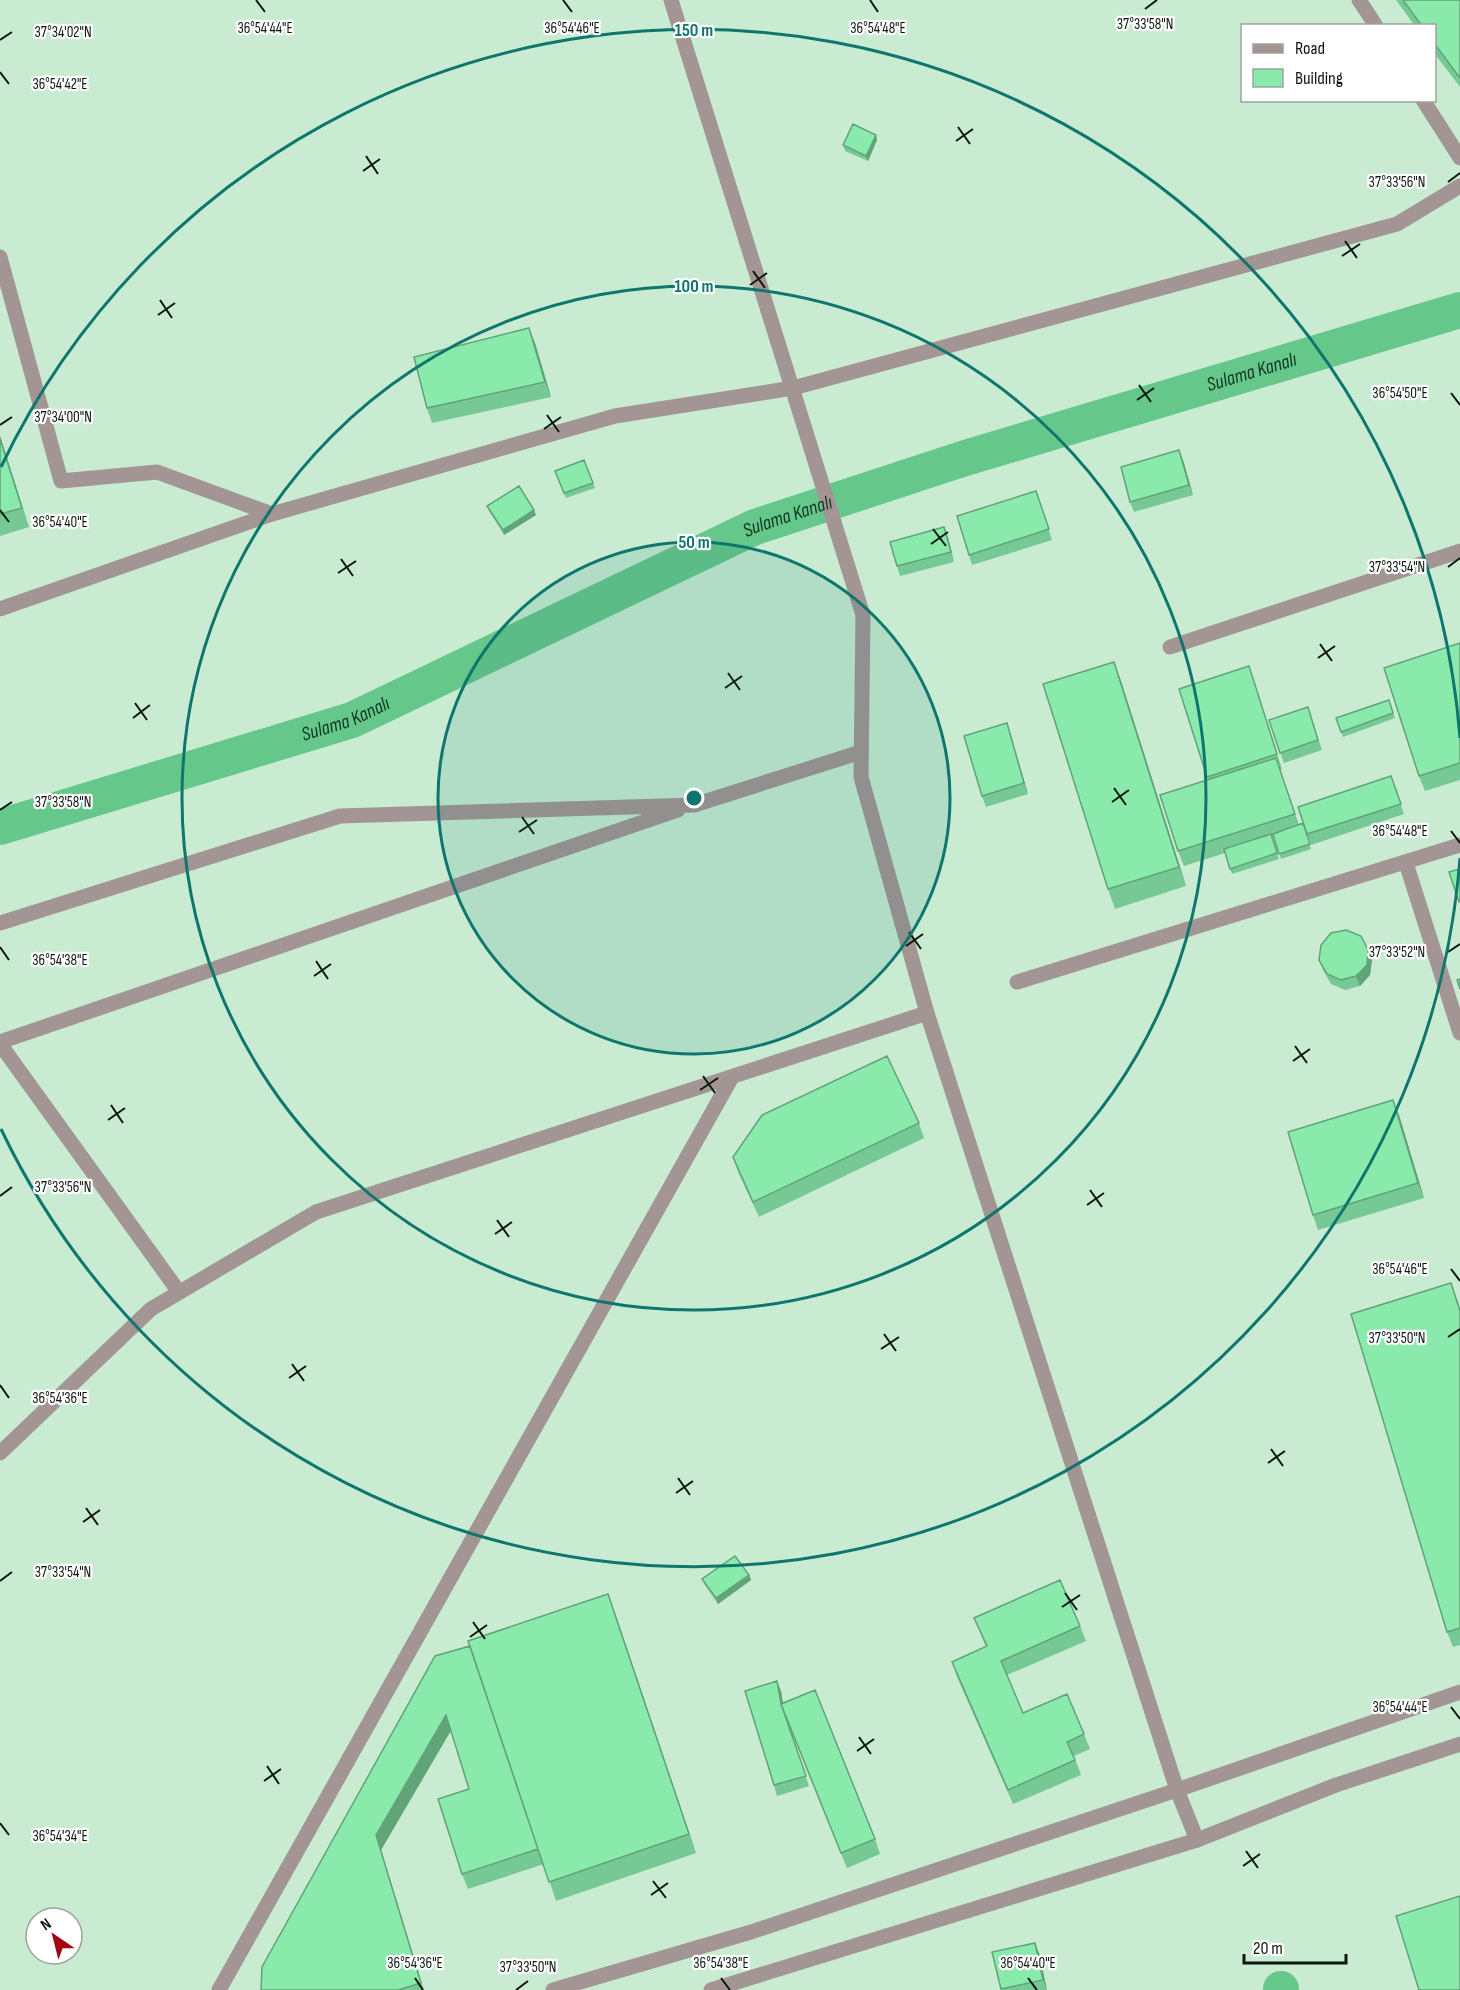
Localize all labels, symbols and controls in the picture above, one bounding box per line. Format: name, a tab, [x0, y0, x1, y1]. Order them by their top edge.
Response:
text: 37°33'58"N	[1117, 15, 1173, 34]
text: 36°54'44"E	[237, 19, 293, 38]
text: 36°54'46"E	[544, 19, 600, 38]
text: 36°54'48"E	[850, 19, 906, 38]
text: 150 m	[675, 20, 713, 41]
text: 37°34'02"N	[34, 23, 92, 42]
legend	[1241, 24, 1436, 102]
text: Road	[1295, 38, 1325, 59]
text: Building	[1295, 68, 1343, 89]
text: 36°54'42"E	[32, 75, 88, 94]
text: 37°33'56"N	[1369, 173, 1425, 192]
text: 100 m	[675, 276, 714, 297]
water label: Sulama Kanalı	[1204, 347, 1300, 397]
text: 36°54'50"E	[1372, 384, 1428, 403]
text: 37°34'00"N	[34, 408, 92, 427]
water label: Sulama Kanalı	[739, 490, 836, 543]
text: 36°54'40"E	[32, 513, 88, 532]
text: 50 m	[678, 532, 710, 553]
text: 37°33'54"N	[1369, 558, 1425, 577]
water label: Sulama Kanalı	[299, 692, 394, 747]
centre of rings	[684, 788, 704, 808]
text: 37°33'58"N	[35, 793, 91, 812]
text: 36°54'48"E	[1372, 822, 1428, 841]
text: 37°33'52"N	[1369, 943, 1425, 962]
text: 36°54'38"E	[32, 951, 88, 970]
text: 37°33'56"N	[35, 1178, 91, 1197]
text: 36°54'46"E	[1372, 1260, 1428, 1279]
text: 37°33'50"N	[1369, 1329, 1425, 1348]
text: 36°54'36"E	[32, 1389, 88, 1408]
text: 37°33'54"N	[35, 1563, 91, 1582]
text: 36°54'44"E	[1372, 1698, 1428, 1717]
text: 36°54'34"E	[32, 1827, 88, 1846]
north arrow	[24, 1906, 84, 1966]
text: N	[37, 1915, 55, 1935]
scale bar	[1244, 1927, 1346, 1965]
text: 20 m	[1253, 1938, 1283, 1959]
text: 36°54'36"E	[387, 1954, 443, 1973]
text: 36°54'38"E	[693, 1954, 749, 1973]
text: 36°54'40"E	[1000, 1954, 1056, 1973]
text: 37°33'50"N	[500, 1958, 556, 1977]

